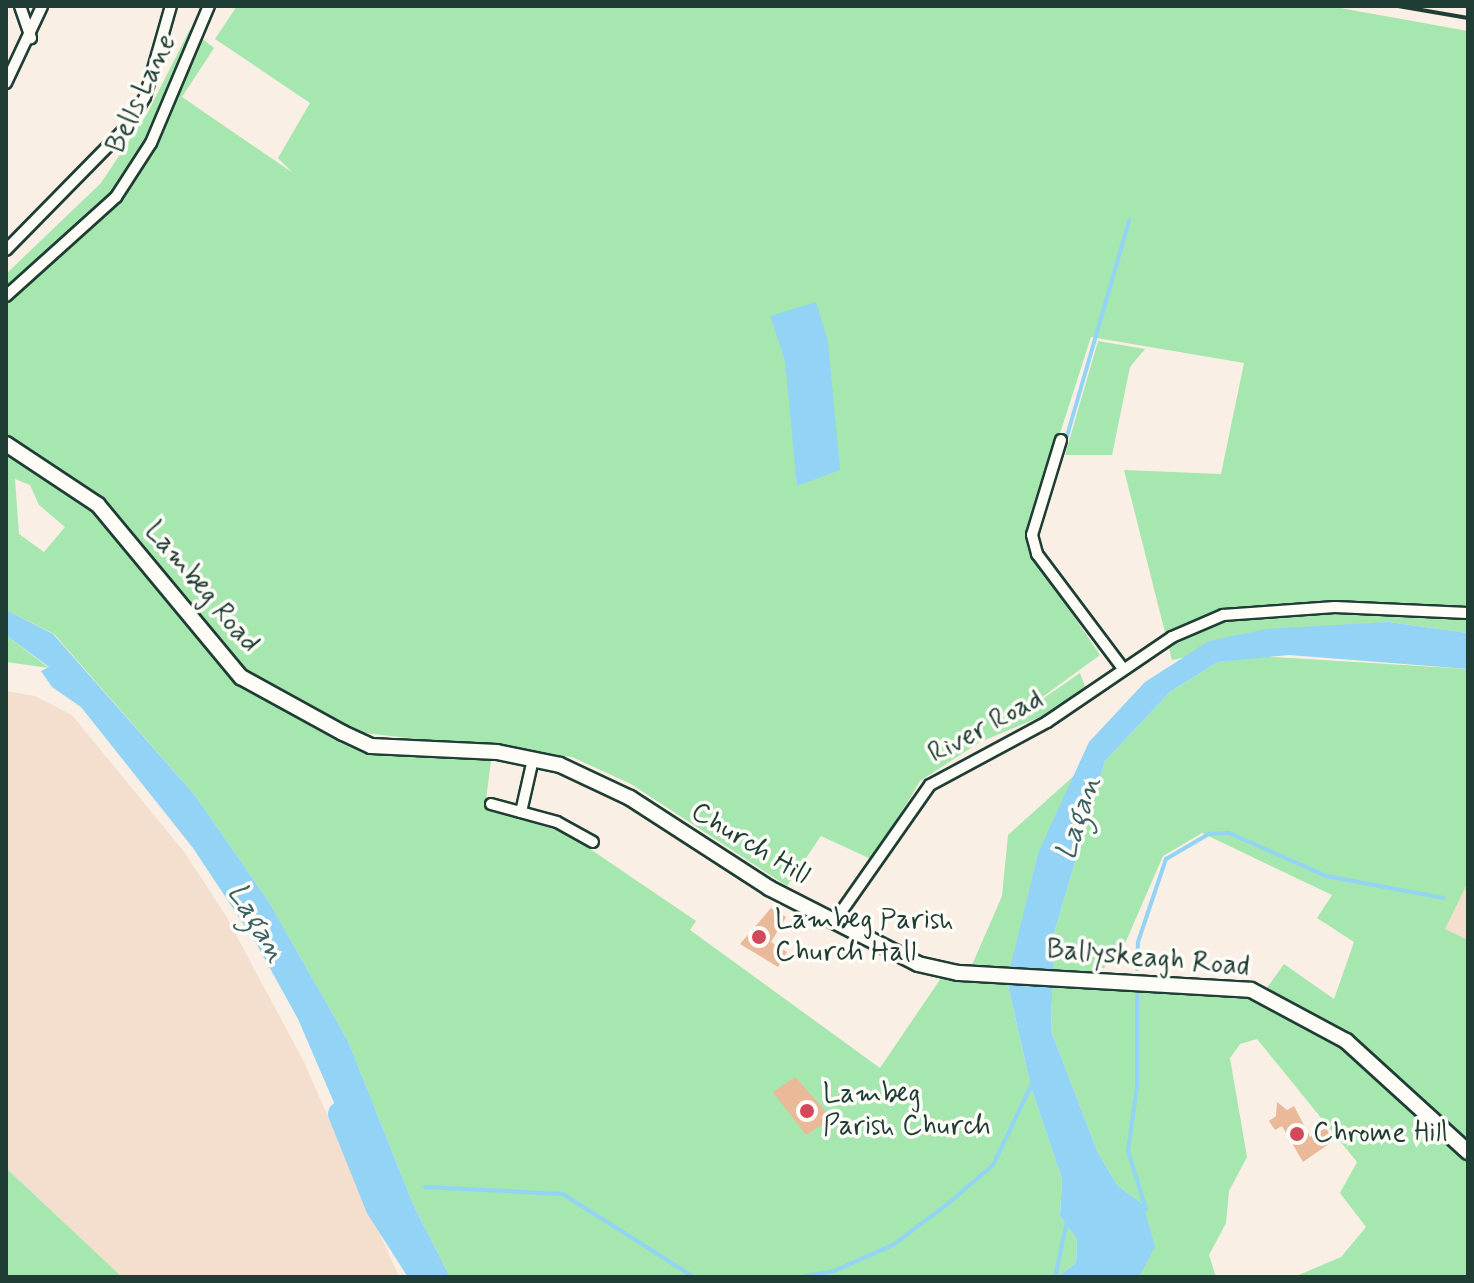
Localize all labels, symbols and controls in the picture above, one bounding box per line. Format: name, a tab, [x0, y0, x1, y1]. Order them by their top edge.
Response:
street label: Bells Lane	[101, 31, 183, 157]
street label: Lambeg Road	[136, 515, 266, 661]
street label: River Road	[923, 683, 1049, 771]
water label: Lagan	[1049, 772, 1109, 864]
street label: Church Hill	[684, 795, 816, 893]
water label: Lagan	[218, 877, 294, 969]
place label: Lambeg Parish Church Hall	[775, 904, 952, 970]
marker: Lambeg Parish Church Hall	[750, 928, 768, 946]
street label: Ballyskeagh Road	[1046, 933, 1250, 985]
place label: Lambeg Parish Church	[823, 1078, 991, 1144]
marker: Lambeg Parish Church	[798, 1102, 816, 1120]
place label: Chrome Hill	[1313, 1117, 1451, 1151]
marker: Chrome Hill	[1288, 1125, 1306, 1143]

